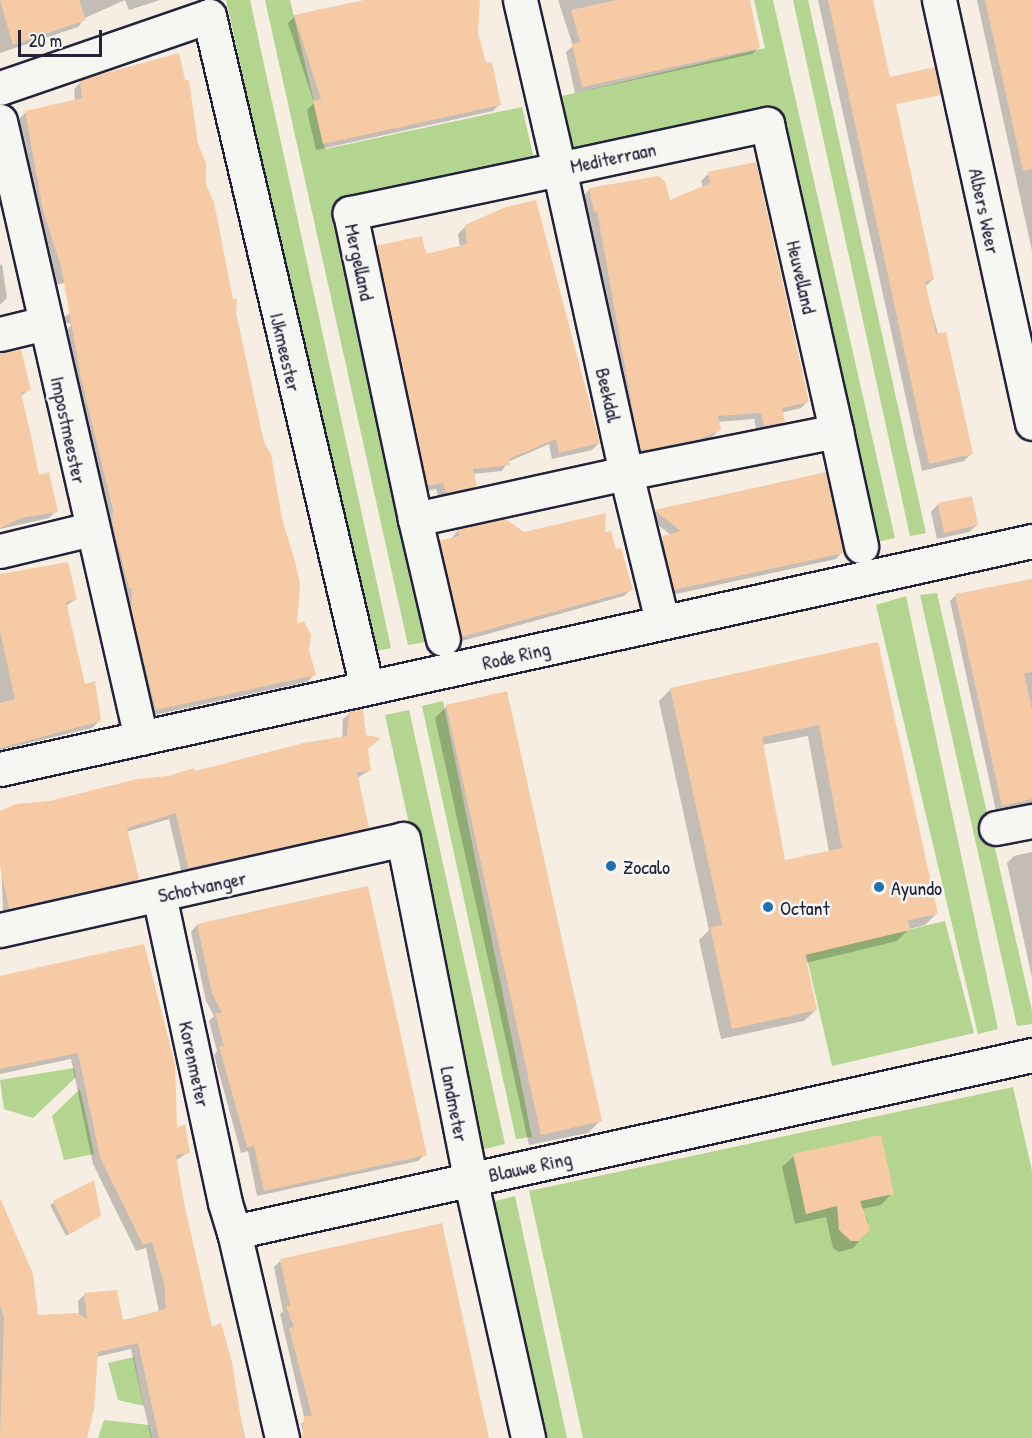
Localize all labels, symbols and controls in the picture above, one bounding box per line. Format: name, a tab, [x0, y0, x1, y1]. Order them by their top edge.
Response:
scale bar	[21, 18, 105, 56]
text: 20 m	[29, 28, 62, 53]
street label: Mediterraan	[568, 136, 658, 178]
street label: Albers Weer	[964, 166, 1006, 256]
street label: Mergelland	[340, 221, 380, 303]
street label: Heuvelland	[782, 238, 822, 316]
street label: IJkmeester	[265, 310, 307, 394]
street label: Beekdal	[591, 365, 627, 425]
street label: Impostmeester	[46, 374, 92, 486]
street label: Rode Ring	[480, 636, 552, 674]
place label: Zocalo	[623, 854, 670, 878]
marker: Zocalo	[604, 859, 618, 873]
street label: Schotvanger	[156, 865, 248, 907]
place label: Ayundo	[891, 875, 942, 899]
marker: Ayundo	[872, 880, 886, 894]
place label: Octant	[780, 895, 830, 919]
marker: Octant	[761, 900, 775, 914]
street label: Korenmeter	[174, 1019, 216, 1109]
street label: Landmeter	[436, 1064, 474, 1144]
street label: Blauwe Ring	[486, 1145, 574, 1187]

